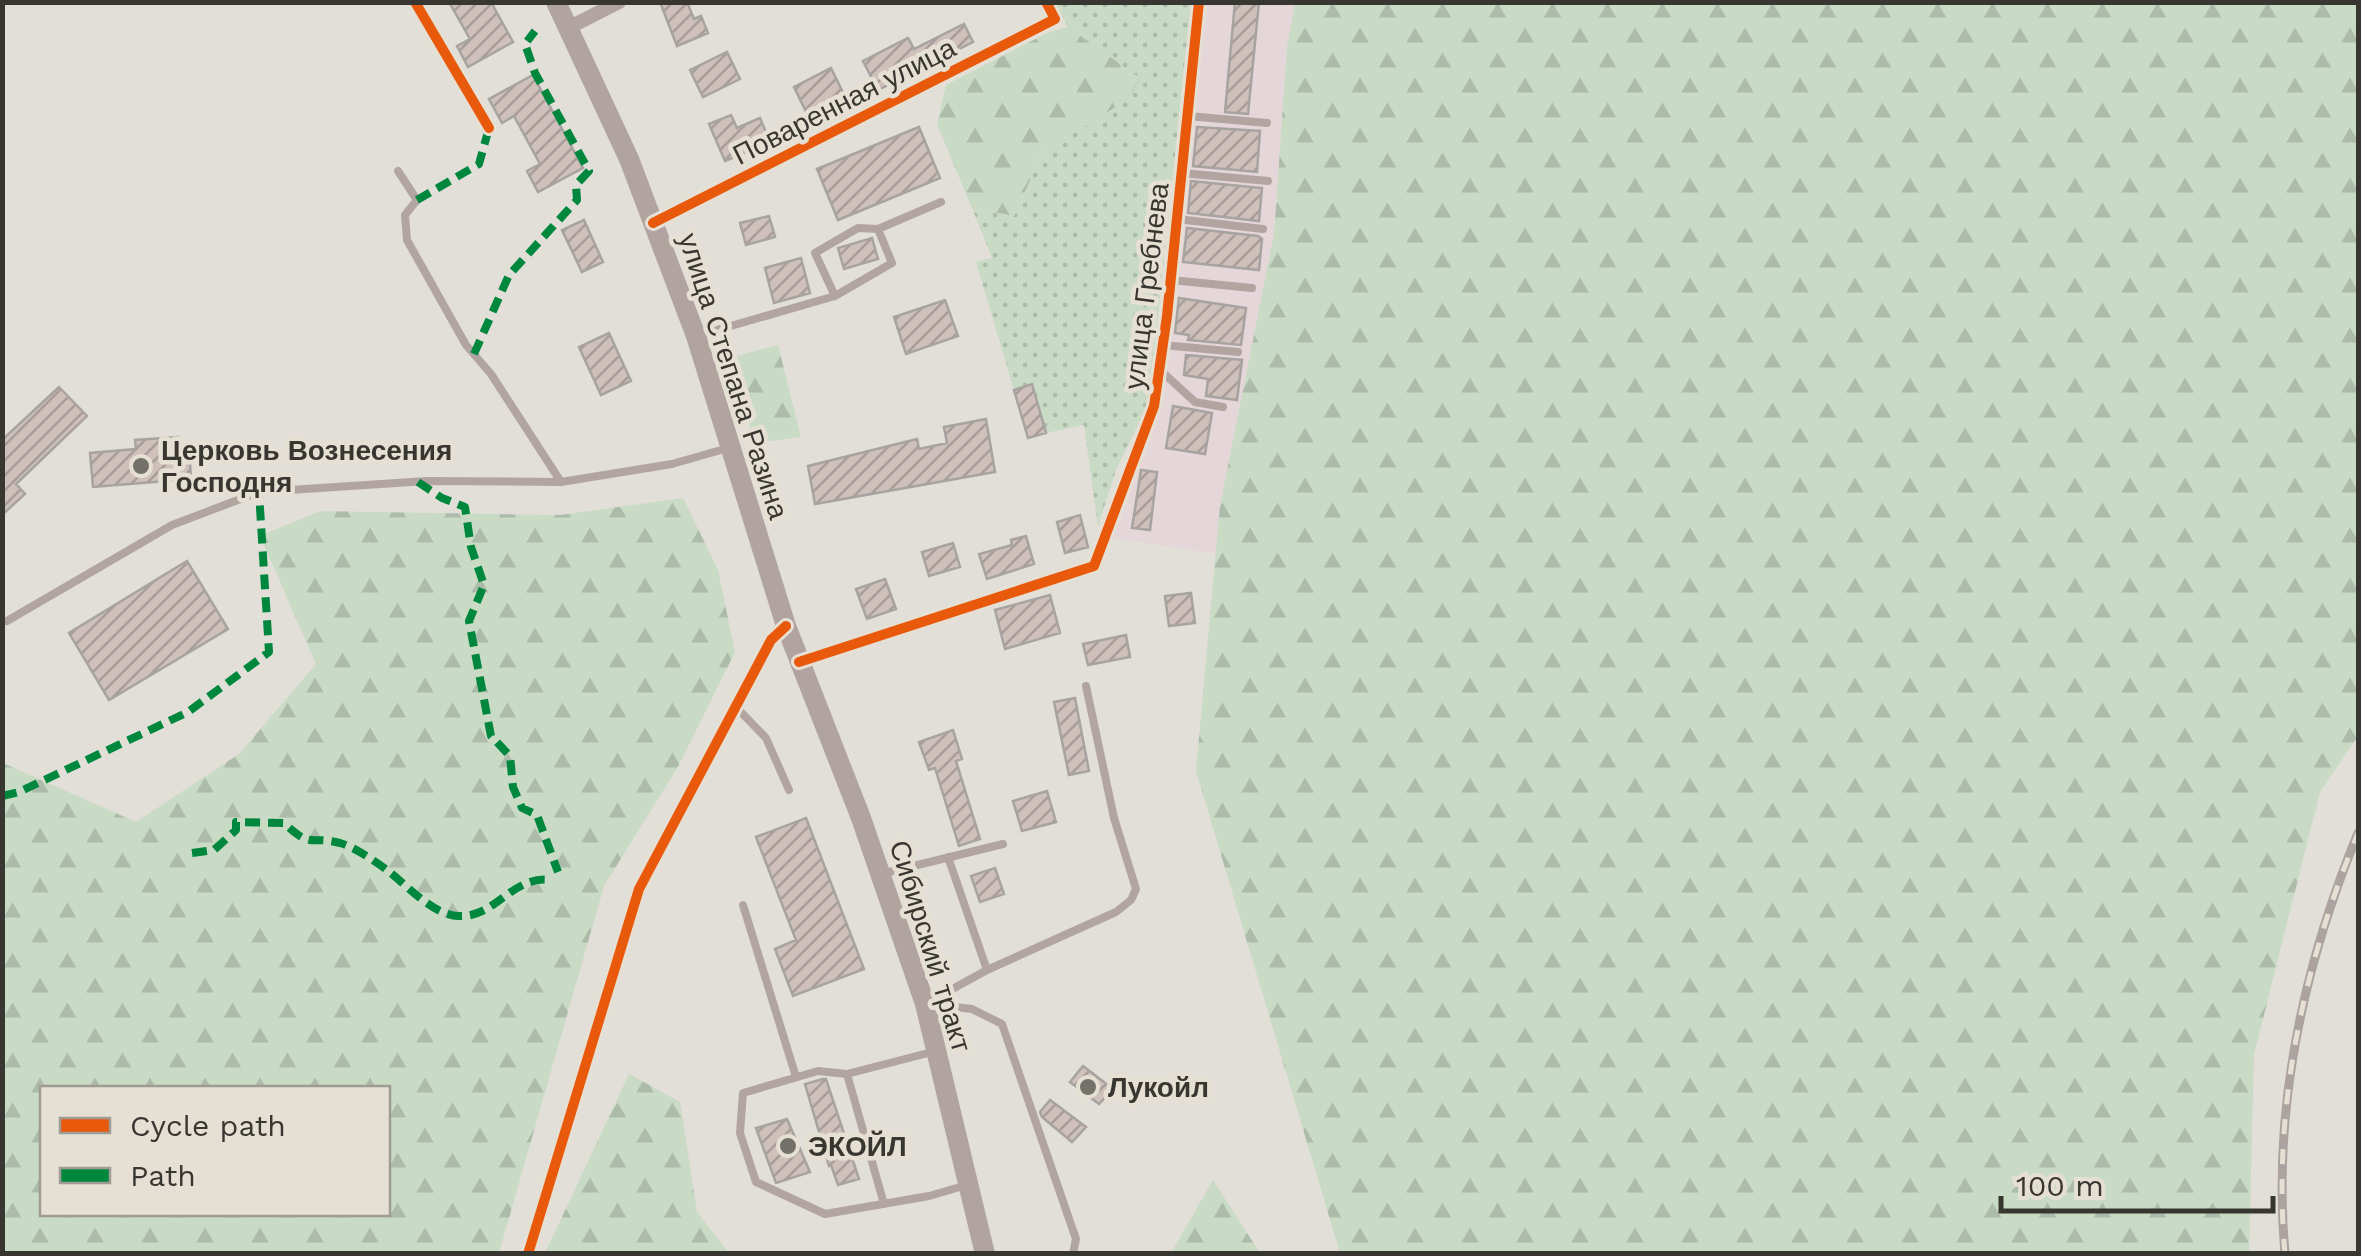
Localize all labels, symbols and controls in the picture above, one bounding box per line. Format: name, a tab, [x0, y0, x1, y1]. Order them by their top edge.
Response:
street label: Поваренная улица	[728, 31, 961, 172]
street label: улица Гребнева	[1117, 180, 1176, 391]
street label: улица Степана Разина	[672, 229, 795, 524]
place label: Церковь Вознесения Господня	[161, 434, 452, 499]
marker: Церковь Вознесения Господня	[130, 455, 152, 477]
street label: Сибирский тракт	[883, 836, 978, 1056]
place label: Лукойл	[1108, 1071, 1209, 1104]
marker: Лукойл	[1077, 1076, 1099, 1098]
legend	[40, 1086, 390, 1216]
text: Cycle path	[130, 1108, 286, 1143]
place label: ЭКОЙЛ	[808, 1130, 907, 1163]
marker: ЭКОЙЛ	[777, 1135, 799, 1157]
scale bar	[2001, 1151, 2274, 1213]
text: Path	[130, 1158, 196, 1193]
text: 100 m	[2016, 1168, 2104, 1203]

